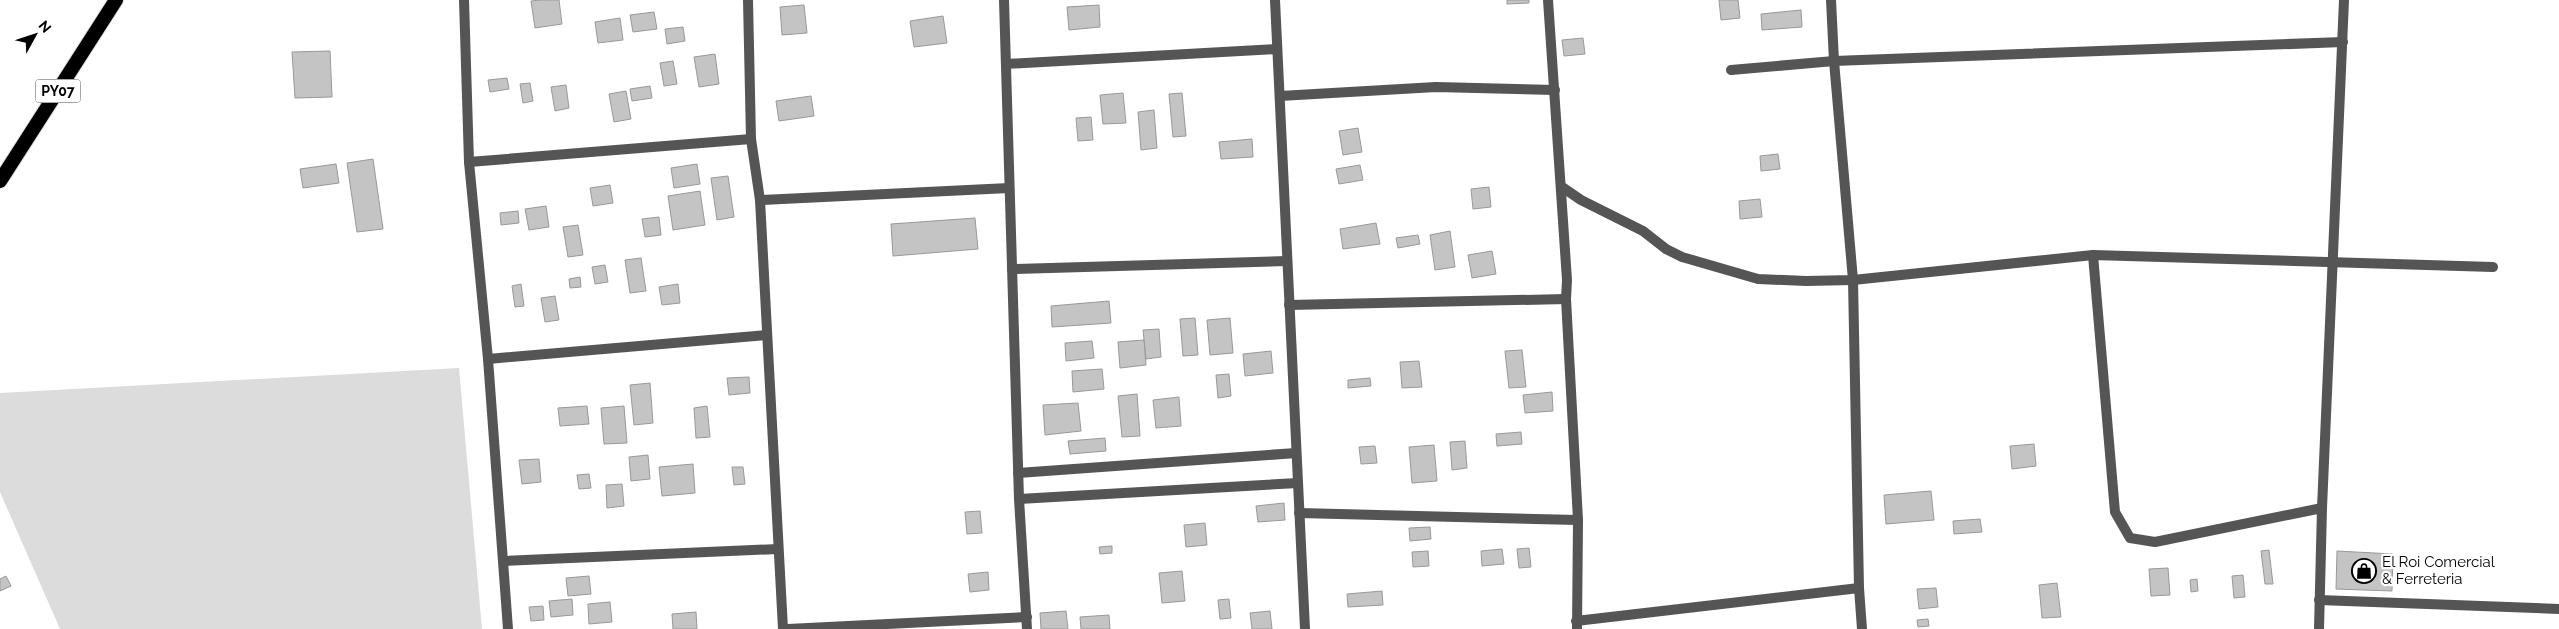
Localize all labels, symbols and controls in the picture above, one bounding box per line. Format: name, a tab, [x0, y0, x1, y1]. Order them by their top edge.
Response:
north arrow	[10, 10, 60, 60]
text: N	[35, 17, 55, 36]
road number: PY07	[36, 80, 80, 102]
place label: El Roi Comercial & Ferreteria	[2382, 553, 2496, 588]
shop icon: El Roi Comercial & Ferreteria	[2351, 558, 2377, 584]

